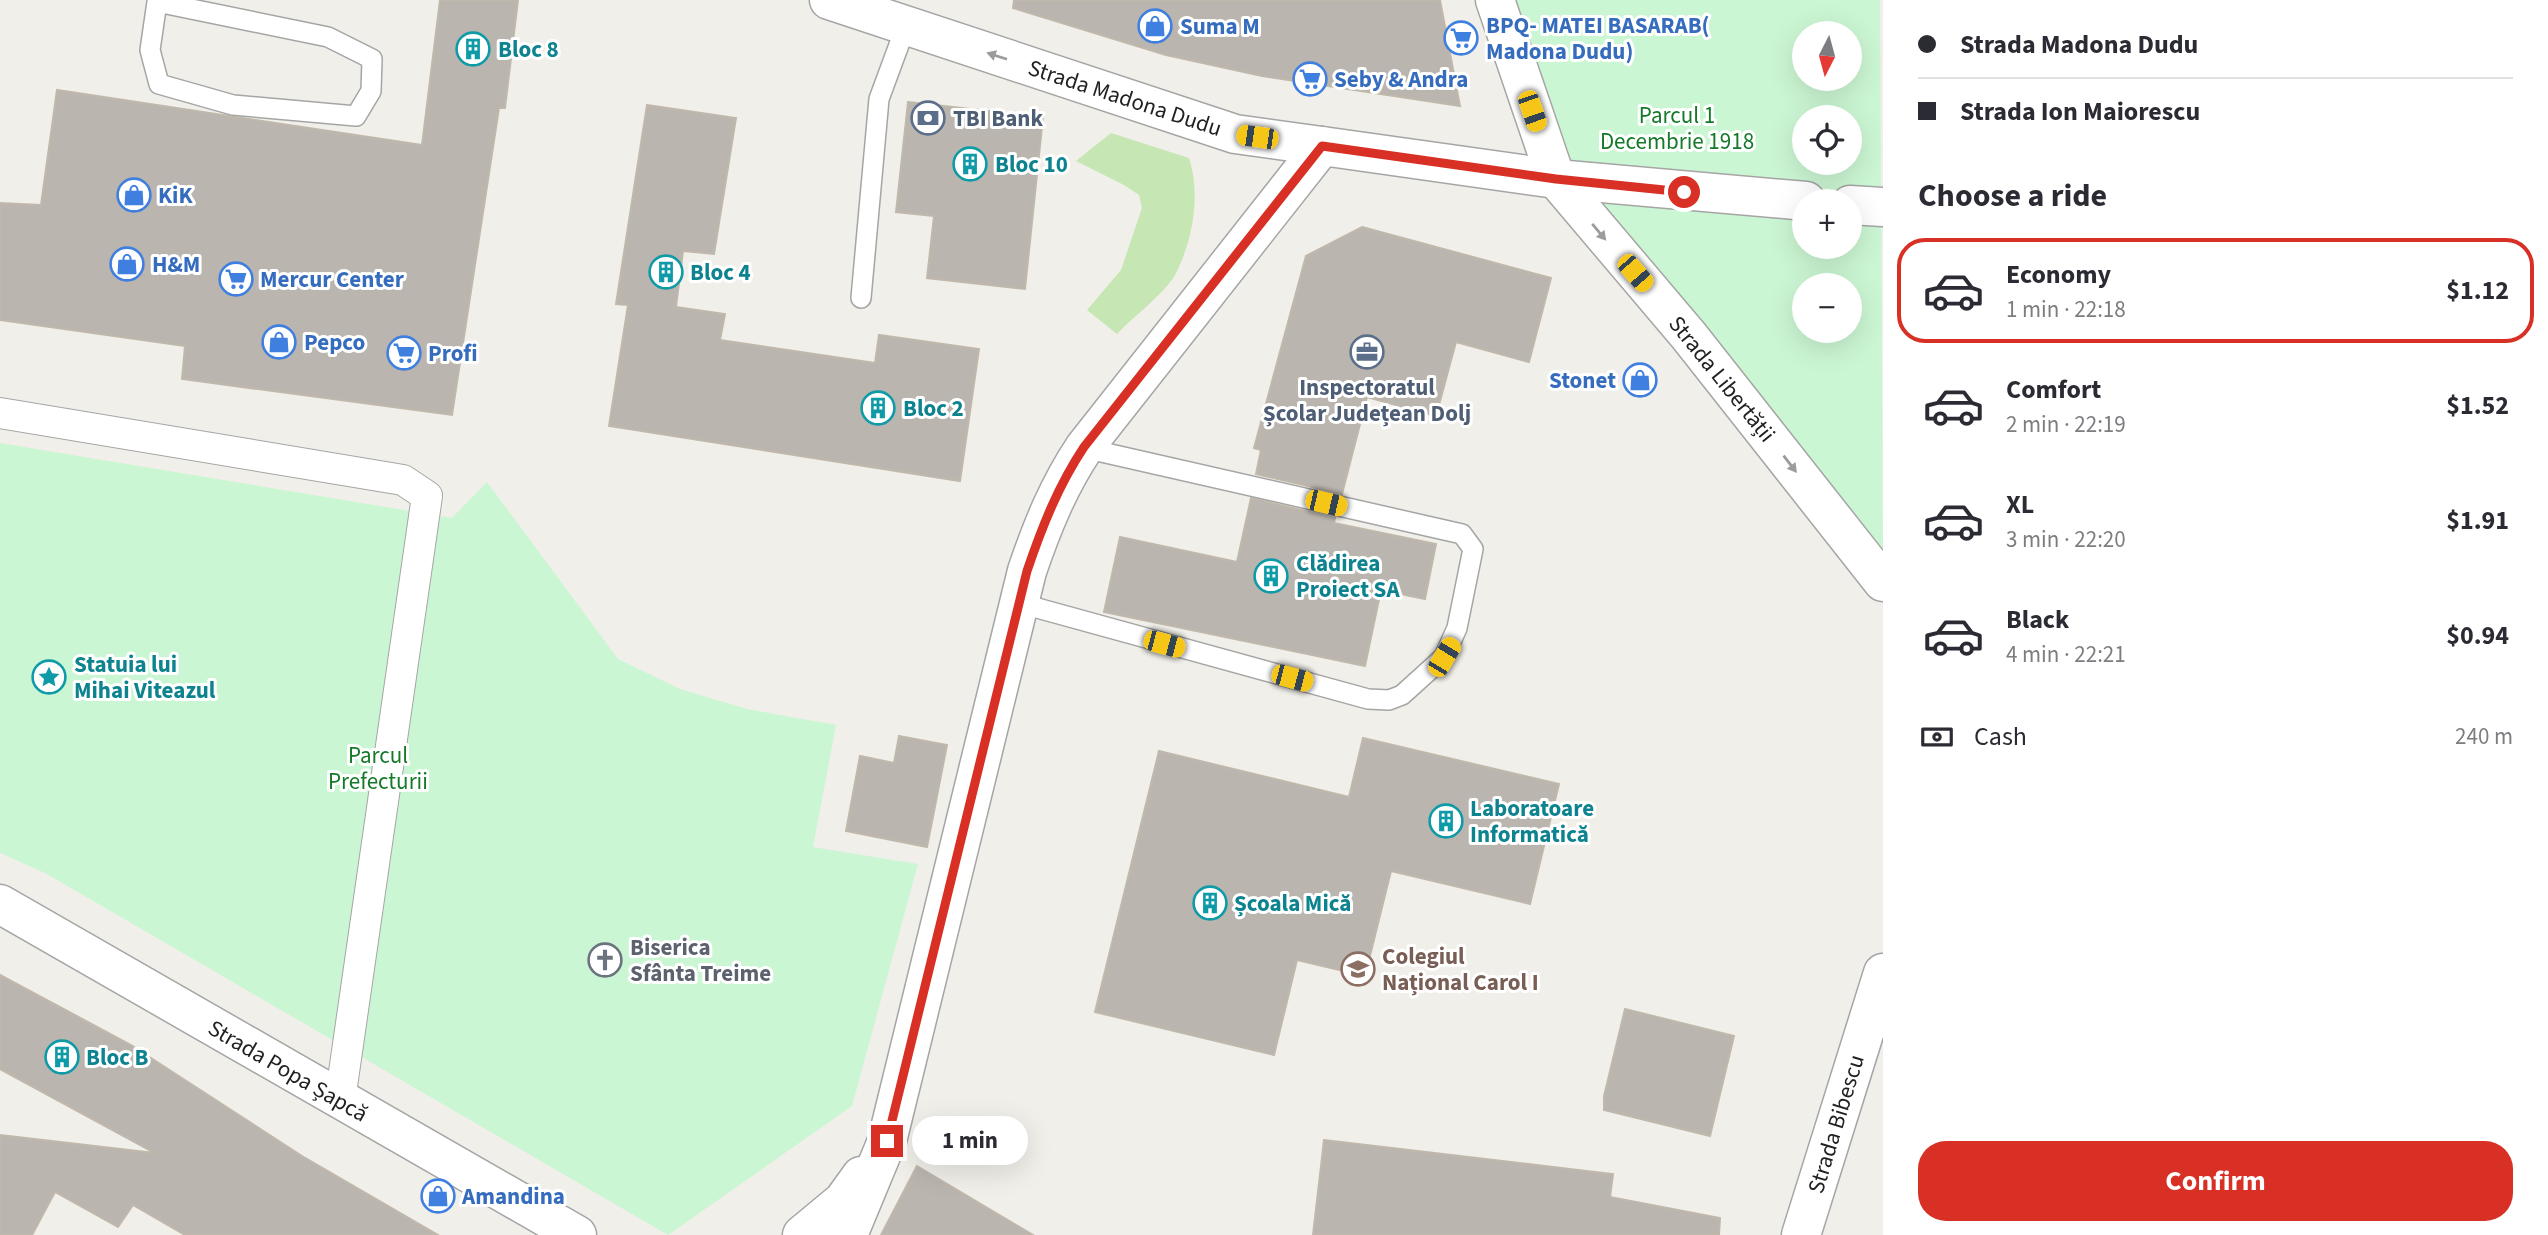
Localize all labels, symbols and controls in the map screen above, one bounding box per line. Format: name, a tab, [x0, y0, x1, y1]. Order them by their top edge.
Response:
shop icon: Suma M	[1136, 7, 1174, 45]
place label: BPQ- MATEI BASARAB( Madona Dudu)	[1486, 9, 1710, 68]
place label: Suma M	[1180, 10, 1260, 43]
supermarket icon: BPQ- MATEI BASARAB( Madona Dudu)	[1442, 19, 1480, 57]
north arrow	[1792, 21, 1862, 91]
map controls	[1792, 21, 1862, 343]
text: Strada Madona Dudu	[1960, 26, 2198, 63]
building icon: Bloc 8	[454, 30, 492, 68]
place label: Bloc 8	[498, 33, 559, 66]
one-way arrow	[987, 50, 1008, 61]
street label: Strada Madona Dudu	[1024, 51, 1226, 145]
supermarket icon: Seby & Andra	[1291, 60, 1329, 98]
place label: Seby & Andra	[1334, 63, 1468, 96]
car	[1516, 88, 1549, 134]
text: Strada Ion Maiorescu	[1960, 93, 2200, 130]
bank icon: TBI Bank	[909, 99, 947, 137]
park label: Parcul 1 Decembrie 1918	[1600, 99, 1754, 158]
place label: TBI Bank	[953, 102, 1043, 135]
button: locate	[1792, 105, 1862, 175]
car	[1235, 124, 1280, 150]
building icon: Bloc 10	[951, 145, 989, 183]
place label: Bloc 10	[995, 148, 1068, 181]
text: Choose a ride	[1918, 173, 2107, 219]
shop icon: KiK	[115, 176, 153, 214]
route start	[1668, 176, 1700, 208]
place label: KiK	[158, 179, 193, 212]
button: +	[1792, 189, 1862, 259]
one-way arrow	[1591, 224, 1606, 241]
shop icon: H&M	[108, 245, 146, 283]
place label: H&M	[152, 248, 200, 281]
car	[1614, 250, 1657, 296]
building icon: Bloc 4	[647, 253, 685, 291]
place label: Bloc 4	[690, 256, 751, 289]
text: Economy	[2006, 256, 2111, 293]
icon: car	[1922, 259, 1985, 322]
supermarket icon: Mercur Center	[217, 260, 255, 298]
place label: Mercur Center	[260, 263, 405, 296]
text: $1.12	[2446, 272, 2509, 309]
button: −	[1792, 273, 1862, 343]
text: 1 min · 22:18	[2006, 293, 2126, 326]
street label: Strada Libertății	[1661, 309, 1783, 449]
shop icon: Pepco	[260, 323, 298, 361]
place label: Pepco	[304, 326, 365, 359]
office icon: Inspectoratul Școlar Județean Dolj	[1348, 333, 1386, 371]
supermarket icon: Profi	[385, 334, 423, 372]
place label: Profi	[428, 337, 477, 370]
shop icon: Stonet	[1621, 361, 1659, 399]
place label: Stonet	[1549, 364, 1616, 397]
place label: Inspectoratul Școlar Județean Dolj	[1263, 371, 1471, 430]
text: Comfort	[2006, 371, 2101, 408]
icon: car	[1922, 374, 1985, 437]
text: $1.52	[2446, 387, 2509, 424]
building icon: Bloc 2	[859, 389, 897, 427]
place label: Bloc 2	[903, 392, 964, 425]
text: 2 min · 22:19	[2006, 408, 2126, 441]
one-way arrow	[1783, 455, 1798, 473]
text: XL	[2006, 486, 2034, 523]
car	[1304, 488, 1349, 518]
icon: car	[1922, 489, 1985, 552]
text: $1.91	[2446, 502, 2509, 539]
text: 3 min · 22:20	[2006, 523, 2126, 556]
place label: Clădirea Proiect SA	[1296, 547, 1400, 606]
building icon: Clădirea Proiect SA	[1252, 557, 1290, 595]
text: Black	[2006, 601, 2069, 638]
icon: car	[1922, 604, 1985, 667]
text: $0.94	[2446, 617, 2509, 654]
car	[1141, 628, 1188, 660]
car	[1425, 634, 1464, 680]
text: 4 min · 22:21	[2006, 638, 2126, 671]
place label: Statuia lui Mihai Viteazul	[74, 648, 216, 707]
place icon: Statuia lui Mihai Viteazul	[30, 658, 68, 696]
car	[1269, 662, 1316, 694]
icon: cash	[1918, 718, 1956, 756]
text: Cash	[1974, 718, 2027, 755]
text: 240 m	[2455, 720, 2513, 753]
park label: Parcul Prefecturii	[328, 739, 428, 798]
place label: Laboratoare Informatică	[1470, 792, 1594, 851]
building icon: Laboratoare Informatică	[1427, 802, 1465, 840]
building icon: Școala Mică	[1191, 884, 1229, 922]
place label: Școala Mică	[1234, 887, 1351, 920]
place label: Biserica Sfânta Treime	[630, 931, 771, 990]
place label: Colegiul Național Carol I	[1382, 940, 1539, 999]
church icon: Biserica Sfânta Treime	[586, 941, 624, 979]
school or university icon: Colegiul Național Carol I	[1339, 950, 1377, 988]
street label: Strada Popa Șapcă	[202, 1012, 374, 1130]
building icon: Bloc B	[43, 1038, 81, 1076]
place label: Bloc B	[86, 1041, 149, 1074]
street label: Strada Bibescu	[1799, 1051, 1873, 1197]
callout: 1 min	[912, 1116, 1027, 1166]
text: 1 min	[942, 1124, 998, 1157]
route end	[871, 1125, 903, 1157]
button: Confirm	[1918, 1141, 2513, 1221]
shop icon: Amandina	[419, 1177, 457, 1215]
place label: Amandina	[461, 1180, 565, 1213]

